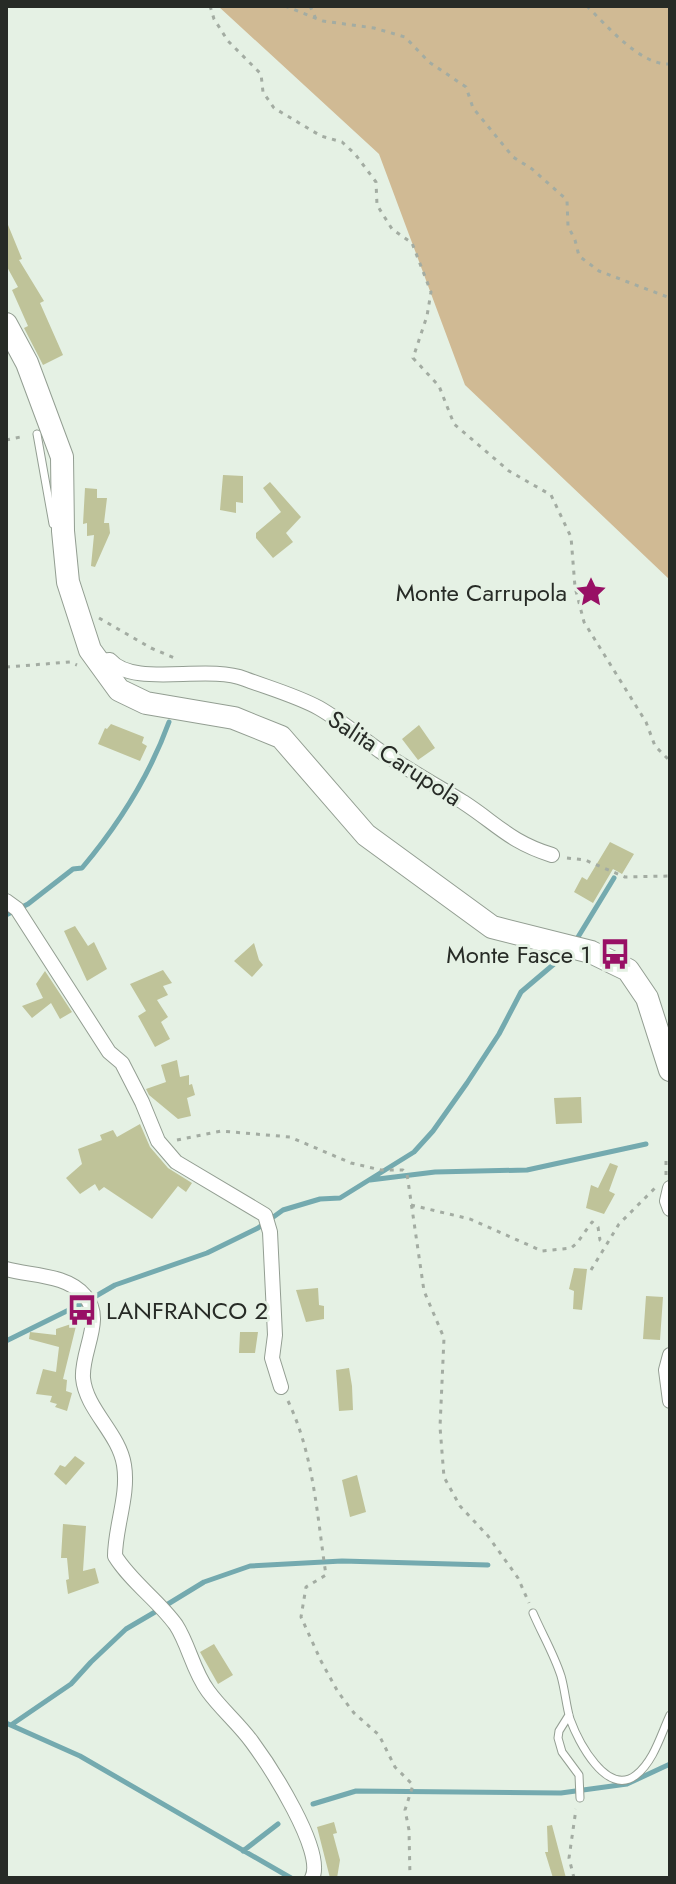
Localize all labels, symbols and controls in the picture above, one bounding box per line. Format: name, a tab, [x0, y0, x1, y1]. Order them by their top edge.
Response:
place label: Monte Carrupola	[396, 575, 567, 610]
place icon: Monte Carrupola	[574, 575, 608, 609]
street label: Salita Carupola	[321, 701, 469, 815]
place label: Monte Fasce 1	[446, 937, 591, 972]
bus stop icon: Monte Fasce 1	[598, 937, 632, 971]
bus stop icon: LANFRANCO 2	[65, 1293, 99, 1327]
place label: LANFRANCO 2	[106, 1293, 268, 1328]

